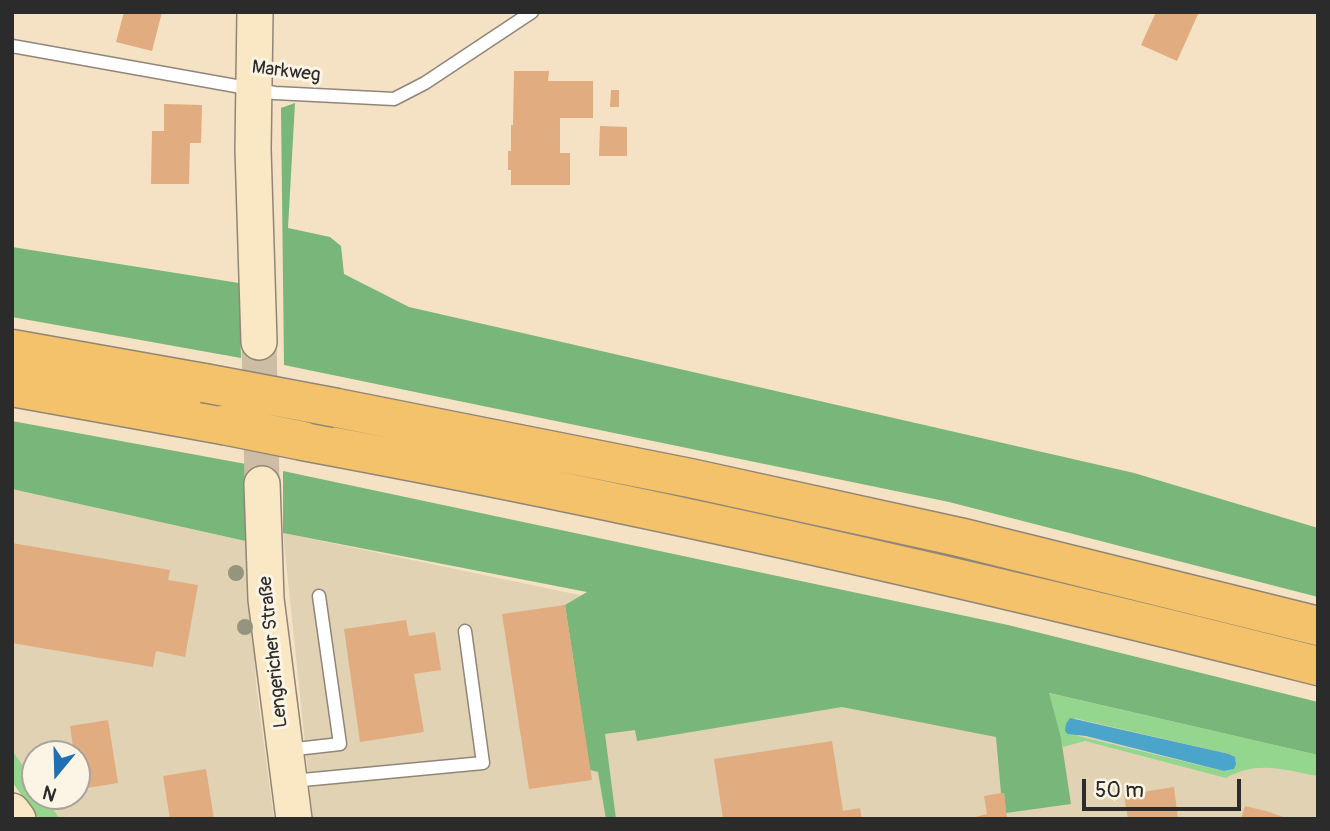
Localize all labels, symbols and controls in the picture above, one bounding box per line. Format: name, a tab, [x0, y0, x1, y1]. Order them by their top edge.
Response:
street label: Markweg	[250, 56, 322, 88]
street label: Lengericher Straße	[255, 575, 293, 729]
north arrow	[21, 740, 91, 810]
scale bar	[1085, 764, 1244, 808]
text: 50 m	[1095, 777, 1144, 804]
text: N	[40, 780, 60, 806]

